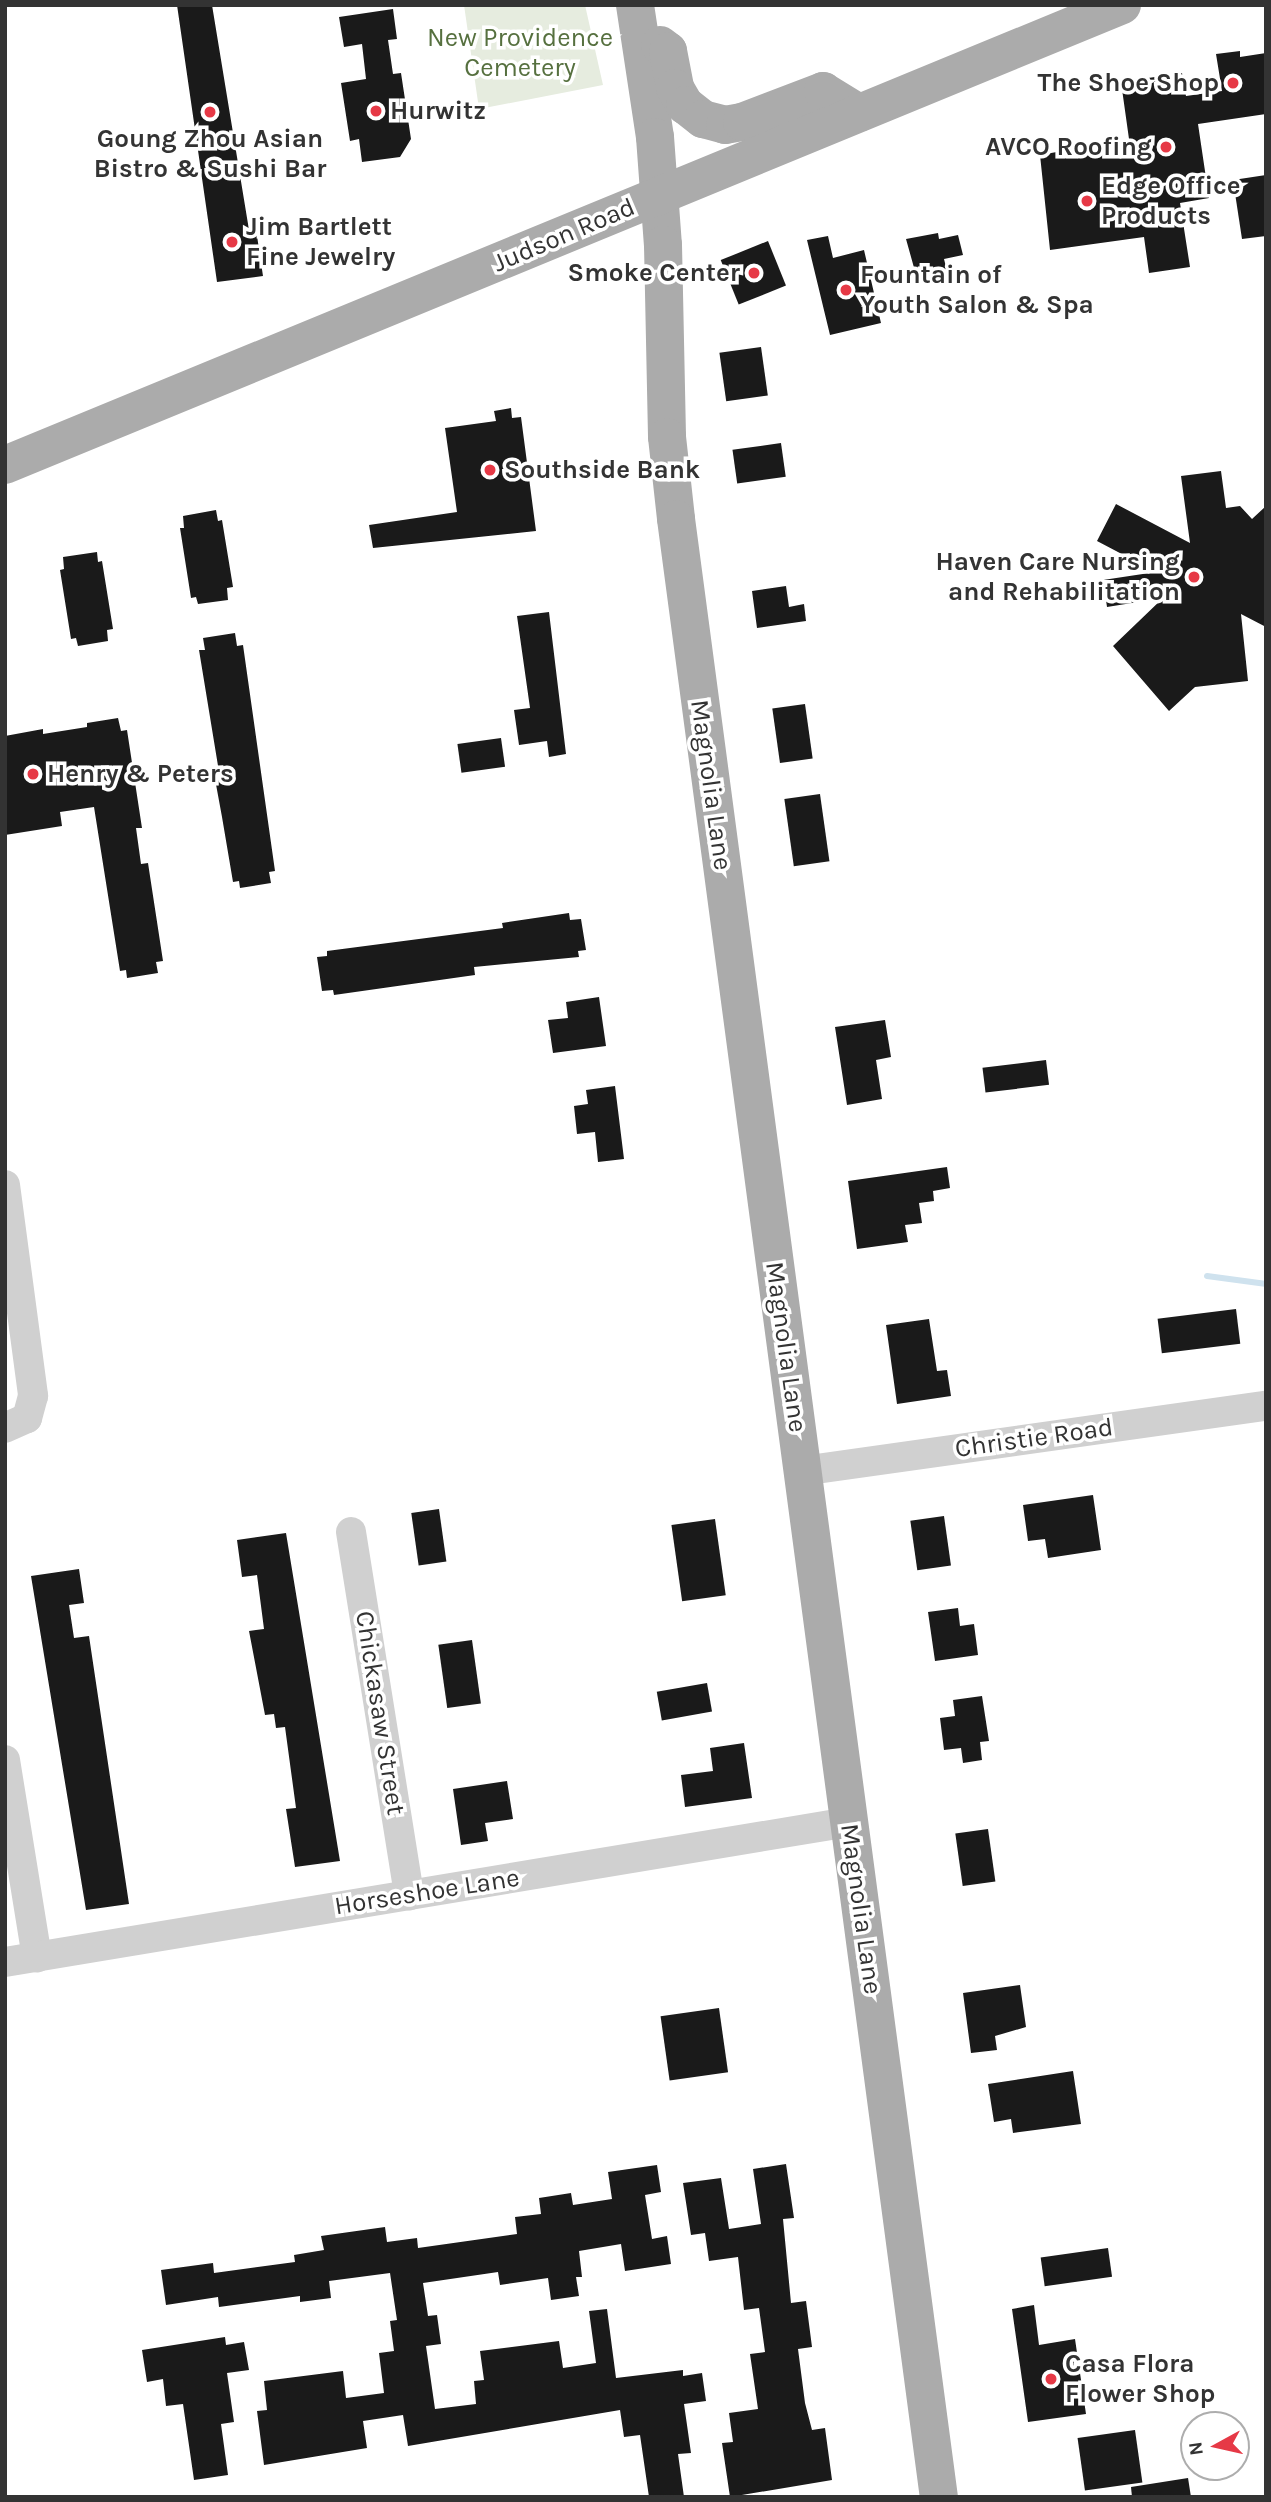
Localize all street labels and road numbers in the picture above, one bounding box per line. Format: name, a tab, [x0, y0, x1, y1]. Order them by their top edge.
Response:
street label: Judson Road	[488, 191, 640, 279]
street label: Magnolia Lane	[684, 698, 738, 872]
street label: Magnolia Lane	[759, 1260, 813, 1434]
street label: Christie Road	[953, 1411, 1115, 1465]
street label: Chickasaw Street	[348, 1609, 412, 1817]
street label: Magnolia Lane	[834, 1822, 888, 1996]
street label: Horseshoe Lane	[332, 1862, 522, 1922]

